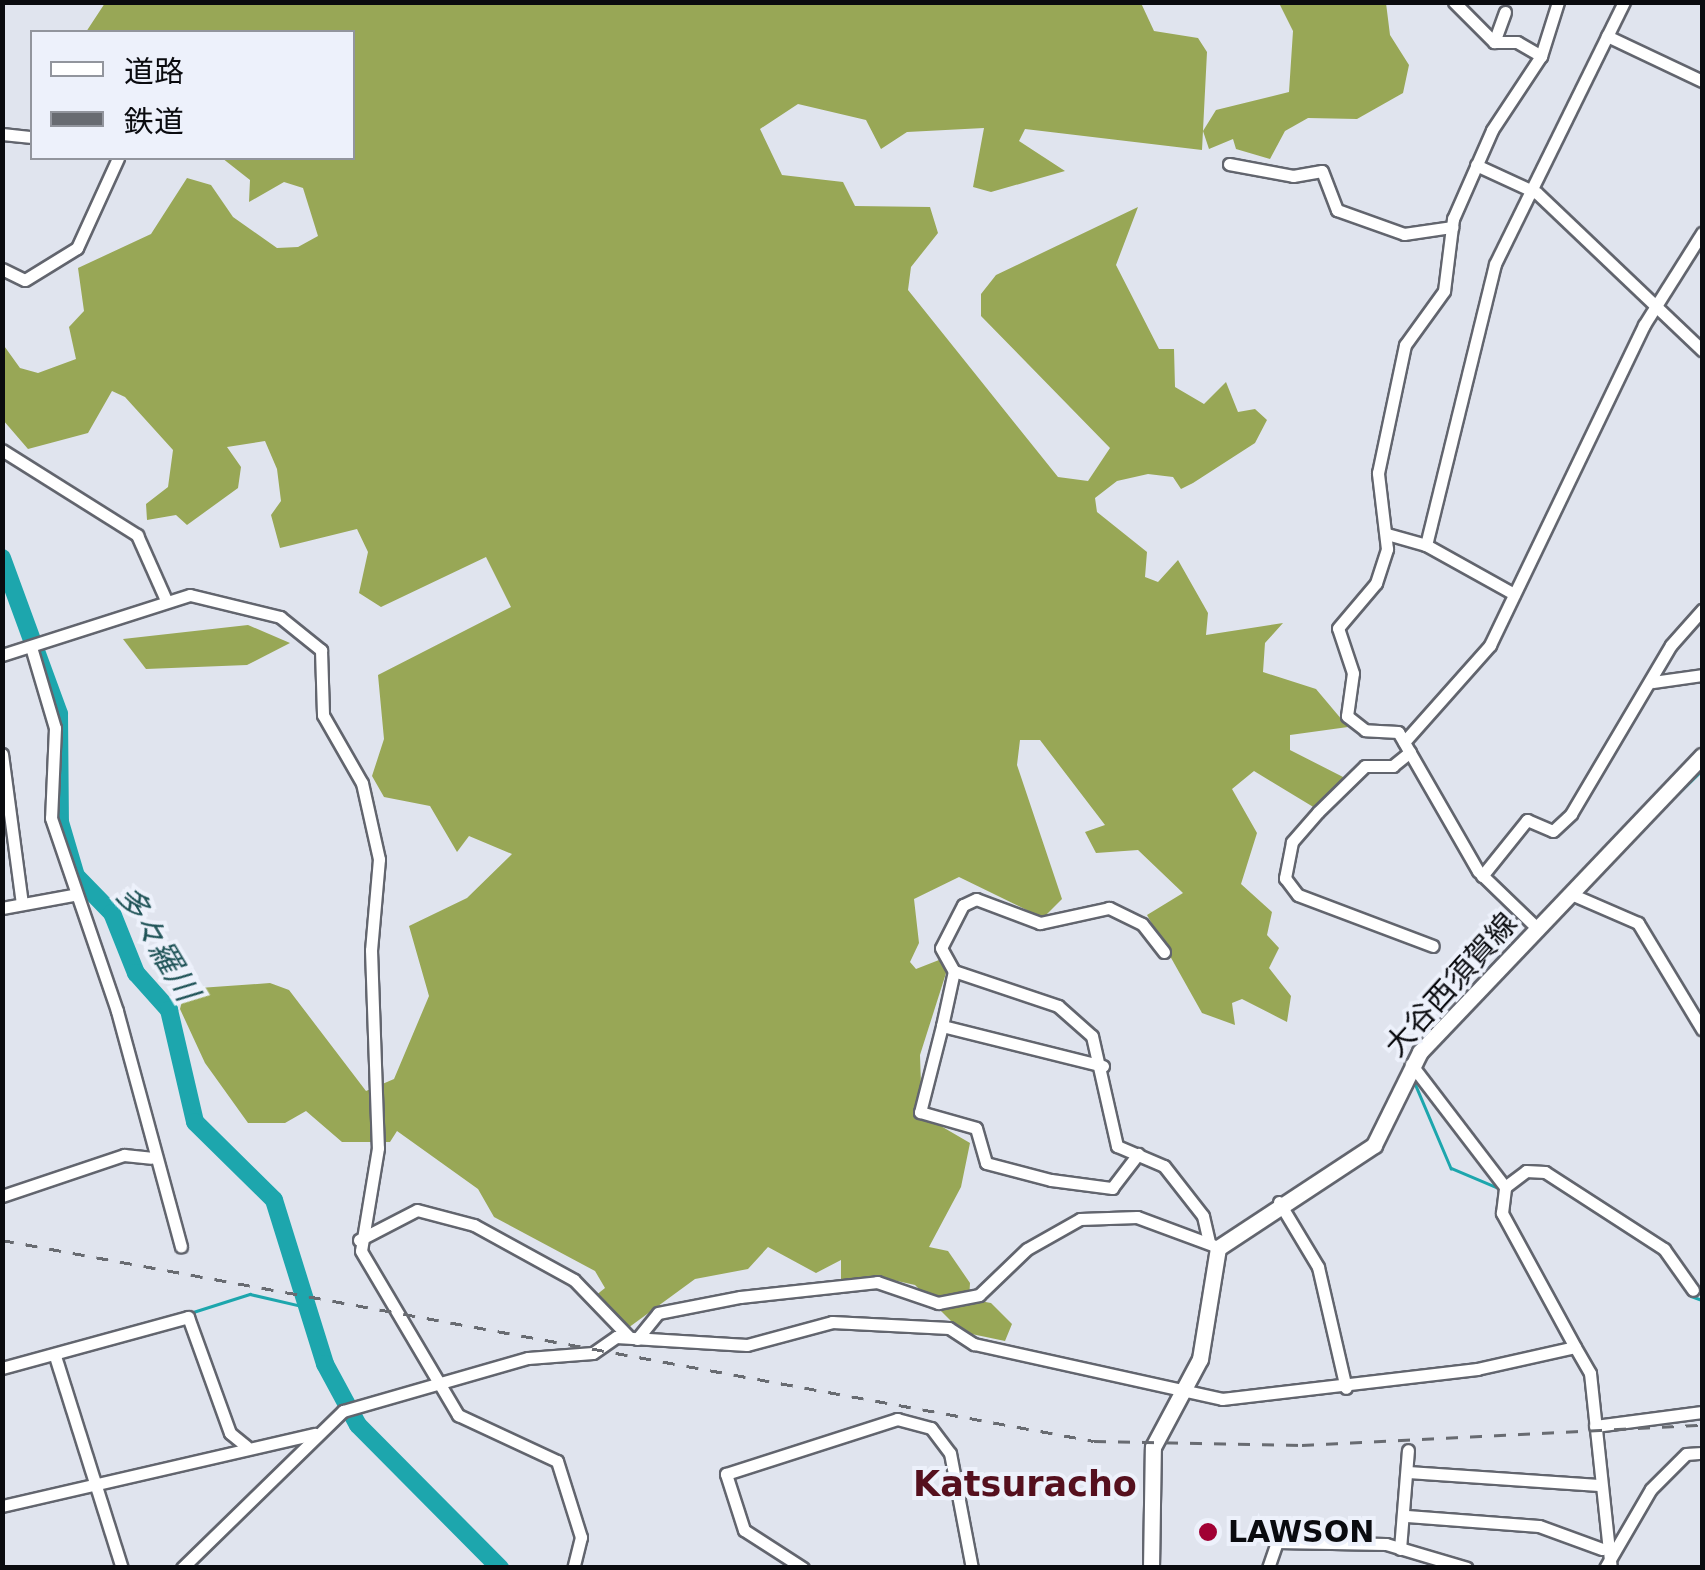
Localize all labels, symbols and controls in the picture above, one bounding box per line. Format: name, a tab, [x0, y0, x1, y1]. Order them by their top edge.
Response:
legend	[30, 30, 355, 160]
text: 道路	[124, 54, 184, 89]
text: 鉄道	[124, 104, 184, 139]
water label: 多々羅川	[108, 878, 206, 1008]
street label: 大谷西須賀線	[1377, 906, 1525, 1064]
district label: Katsuracho	[913, 1463, 1137, 1505]
place label: LAWSON	[1228, 1514, 1374, 1550]
marker: LAWSON	[1197, 1521, 1219, 1543]

